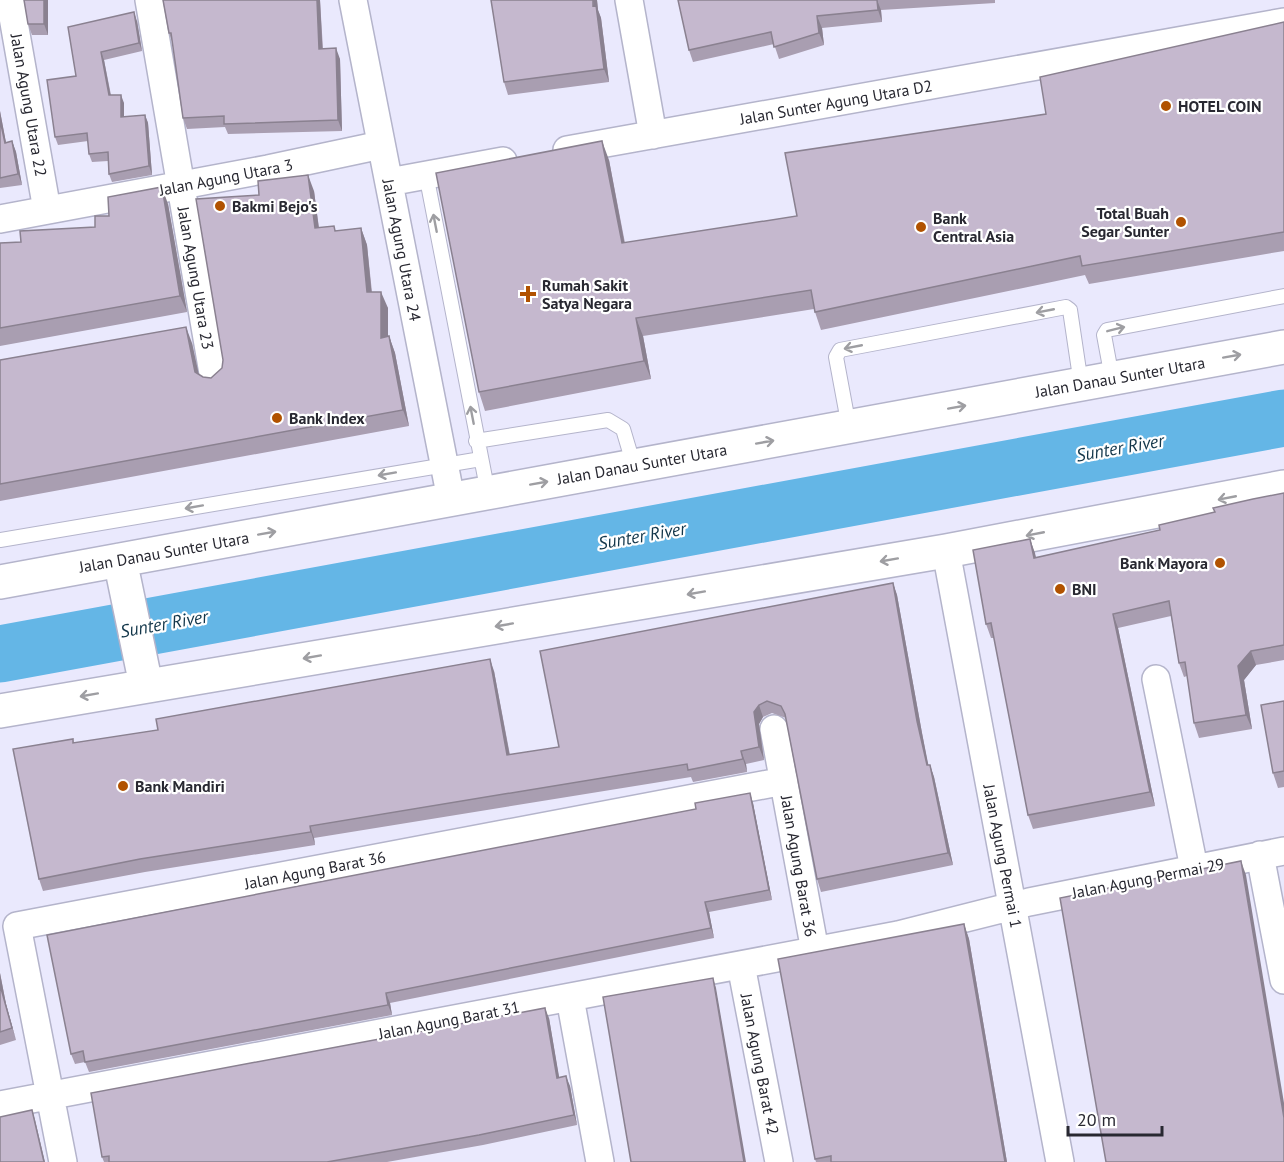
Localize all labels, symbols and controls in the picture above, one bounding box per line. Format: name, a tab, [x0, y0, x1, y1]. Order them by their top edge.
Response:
street label: Jalan Agung Utara 22	[6, 31, 51, 178]
street label: Jalan Sunter Agung Utara D2	[737, 75, 934, 129]
place label: HOTEL COIN	[1178, 96, 1261, 116]
marker: HOTEL COIN	[1159, 99, 1173, 113]
street label: Jalan Agung Utara 3	[156, 154, 295, 200]
street label: Jalan Agung Utara 24	[378, 176, 426, 323]
place label: Bakmi Bejo's	[232, 196, 318, 216]
marker: Bakmi Bejo's	[213, 199, 227, 213]
place label: Total Buah Segar Sunter	[1081, 203, 1169, 241]
street label: Jalan Agung Utara 23	[173, 204, 218, 351]
place label: Bank Central Asia	[933, 208, 1014, 246]
one-way arrow	[429, 214, 440, 234]
marker: Total Buah Segar Sunter	[1174, 215, 1188, 229]
marker: Bank Central Asia	[914, 220, 928, 234]
place label: Rumah Sakit Satya Negara	[542, 275, 632, 313]
marker: Rumah Sakit Satya Negara	[519, 285, 537, 303]
one-way arrow	[1036, 306, 1055, 317]
one-way arrow	[1106, 323, 1125, 334]
one-way arrow	[844, 342, 864, 353]
one-way arrow	[1221, 350, 1241, 361]
street label: Jalan Danau Sunter Utara	[1032, 352, 1207, 402]
one-way arrow	[947, 401, 967, 412]
one-way arrow	[466, 406, 477, 425]
place label: Bank Index	[289, 408, 365, 428]
marker: Bank Index	[270, 411, 284, 425]
water label: Sunter River	[1074, 428, 1167, 467]
one-way arrow	[755, 436, 775, 447]
street label: Jalan Danau Sunter Utara	[554, 439, 729, 489]
one-way arrow	[377, 469, 397, 480]
one-way arrow	[528, 477, 548, 488]
one-way arrow	[1217, 493, 1237, 504]
one-way arrow	[185, 501, 205, 512]
water label: Sunter River	[596, 516, 689, 555]
street label: Jalan Danau Sunter Utara	[76, 527, 251, 577]
one-way arrow	[257, 527, 277, 538]
one-way arrow	[1026, 529, 1045, 540]
place label: Bank Mayora	[1120, 553, 1208, 573]
one-way arrow	[879, 555, 899, 566]
marker: Bank Mayora	[1213, 556, 1227, 570]
place label: BNI	[1072, 579, 1097, 599]
marker: BNI	[1053, 582, 1067, 596]
one-way arrow	[687, 587, 707, 598]
water label: Sunter River	[118, 604, 211, 643]
one-way arrow	[495, 619, 514, 630]
one-way arrow	[302, 652, 322, 663]
one-way arrow	[79, 690, 99, 701]
place label: Bank Mandiri	[135, 776, 225, 796]
marker: Bank Mandiri	[116, 779, 130, 793]
street label: Jalan Agung Permai 1	[979, 782, 1027, 929]
street label: Jalan Agung Barat 36	[777, 793, 821, 938]
street label: Jalan Agung Barat 36	[242, 846, 387, 894]
street label: Jalan Agung Permai 29	[1069, 853, 1226, 903]
street label: Jalan Agung Barat 42	[736, 991, 784, 1136]
street label: Jalan Agung Barat 31	[376, 996, 521, 1044]
scale bar	[1068, 1099, 1162, 1137]
text: 20 m	[1077, 1108, 1116, 1131]

